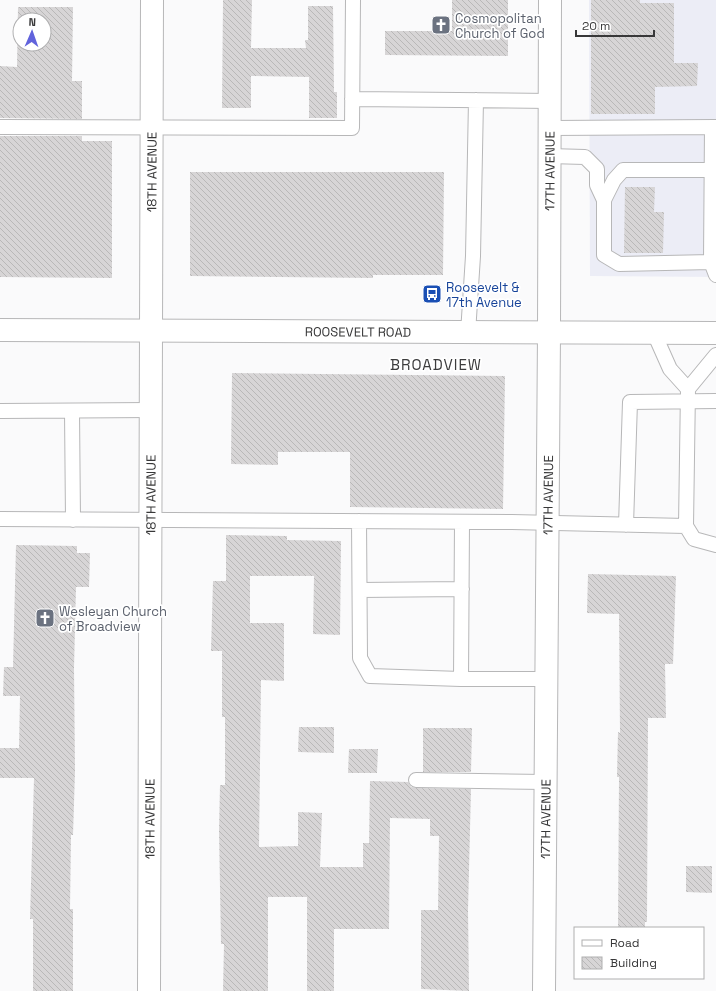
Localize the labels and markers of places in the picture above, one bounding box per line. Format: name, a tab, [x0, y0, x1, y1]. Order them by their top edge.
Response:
place label: Cosmopolitan Church of God	[455, 10, 545, 42]
church icon: Cosmopolitan Church of God	[430, 14, 452, 36]
place label: Roosevelt & 17th Avenue	[446, 279, 522, 311]
bus stop icon: Roosevelt & 17th Avenue	[421, 283, 443, 305]
place label: Wesleyan Church of Broadview	[59, 603, 167, 635]
church icon: Wesleyan Church of Broadview	[34, 607, 56, 629]

